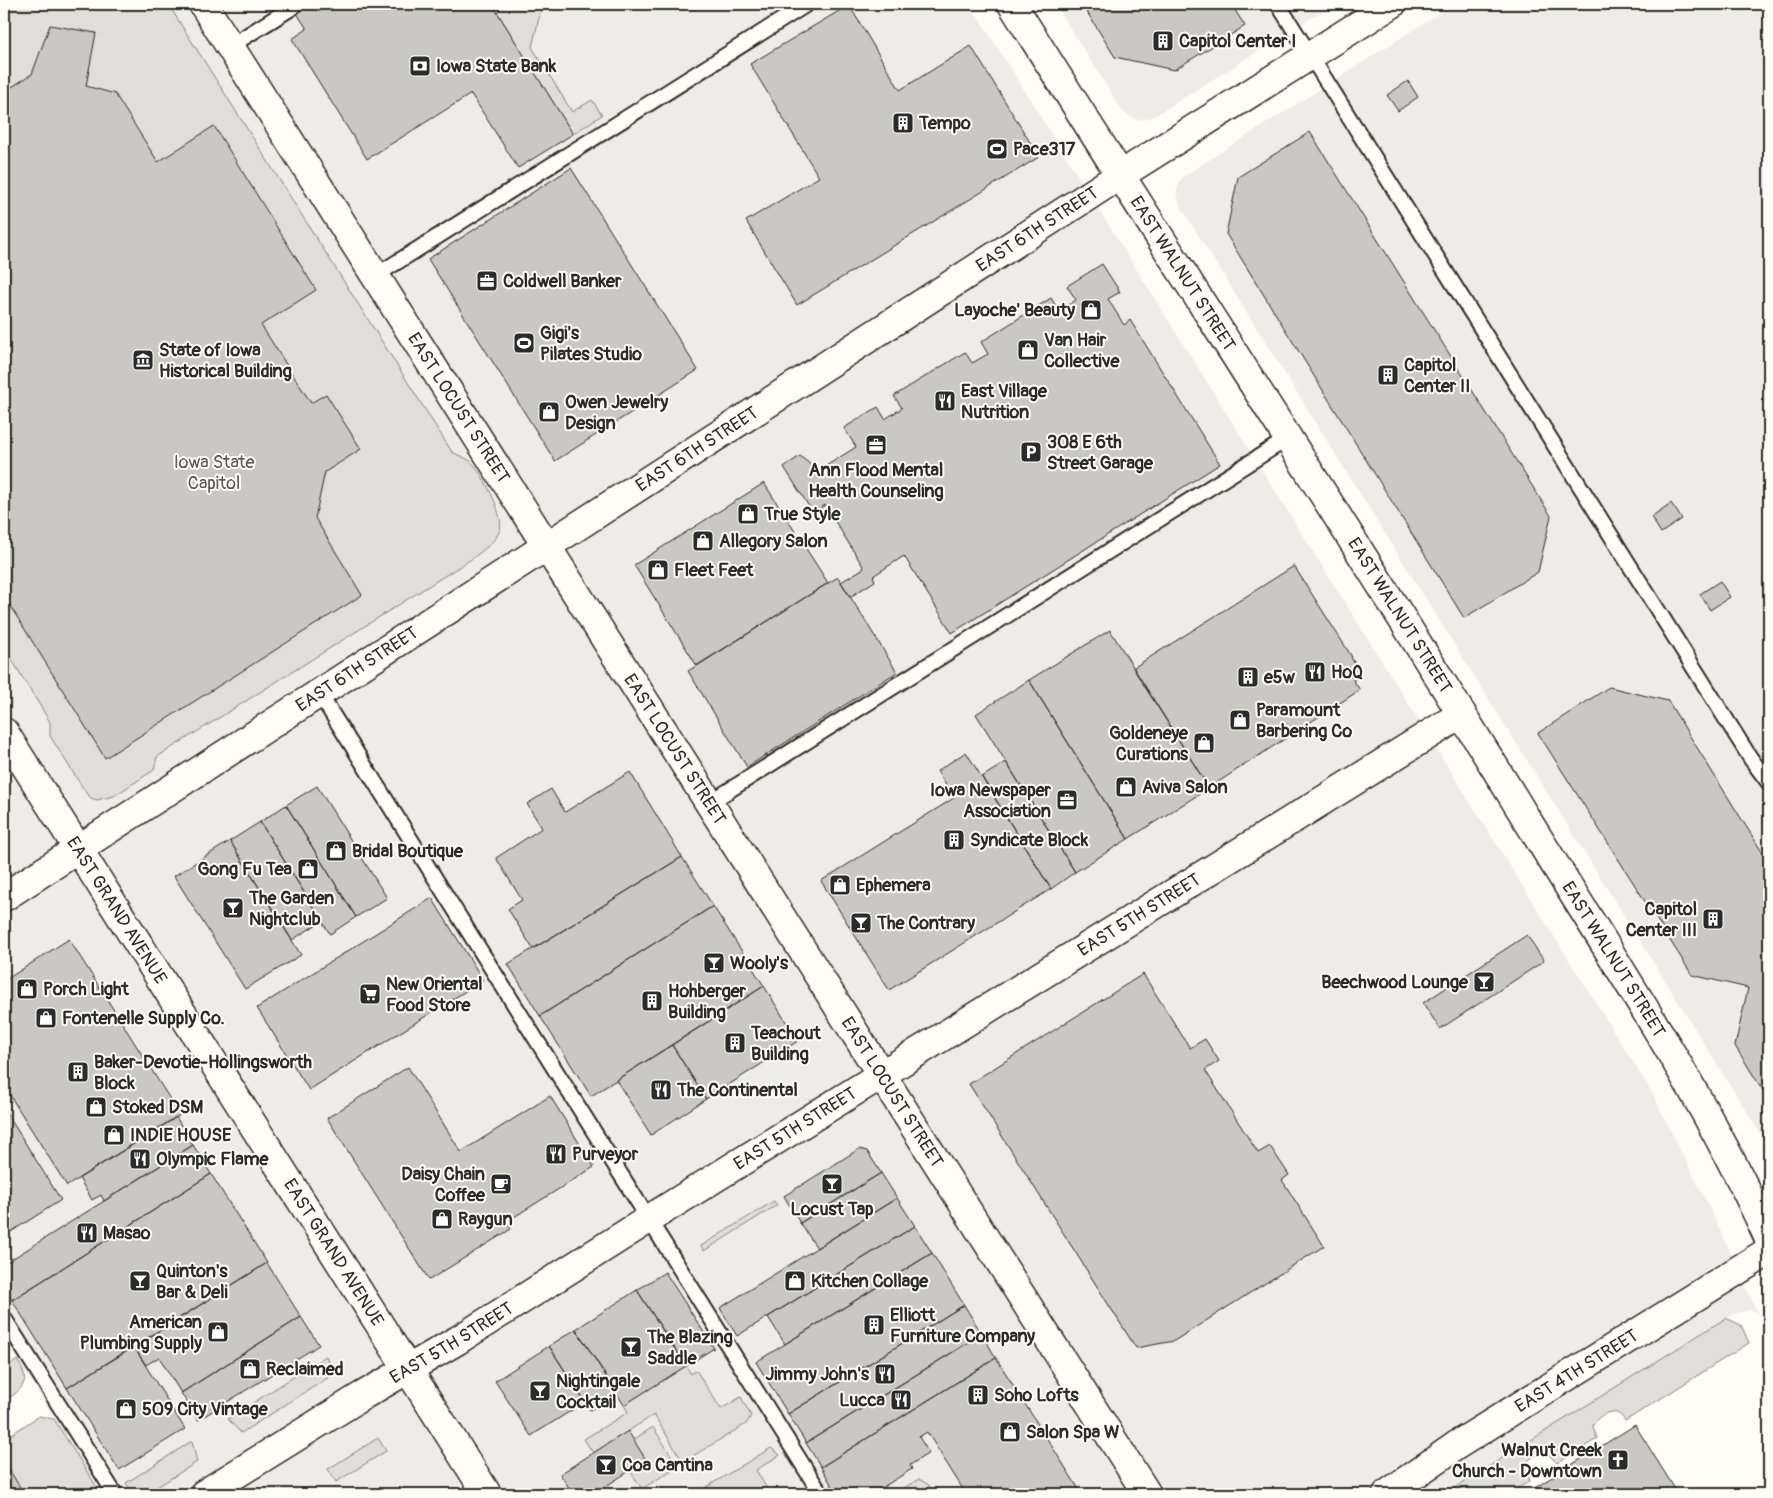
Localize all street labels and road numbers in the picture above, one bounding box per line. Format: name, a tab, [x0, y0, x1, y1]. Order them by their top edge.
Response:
street label: EAST 6TH STREET	[971, 181, 1102, 277]
street label: EAST WALNUT STREET	[1125, 192, 1241, 355]
street label: EAST LOCUST STREET	[402, 328, 515, 488]
street label: EAST 6TH STREET	[631, 401, 762, 497]
street label: EAST WALNUT STREET	[1342, 533, 1457, 697]
street label: EAST 6TH STREET	[291, 621, 422, 717]
street label: EAST LOCUST STREET	[619, 669, 731, 829]
street label: EAST GRAND AVENUE	[62, 832, 172, 988]
street label: EAST 5TH STREET	[1073, 868, 1205, 961]
street label: EAST WALNUT STREET	[1557, 877, 1671, 1041]
street label: EAST LOCUST STREET	[836, 1012, 949, 1172]
street label: EAST 5TH STREET	[729, 1082, 861, 1175]
street label: EAST GRAND AVENUE	[279, 1174, 389, 1330]
street label: EAST 5TH STREET	[386, 1297, 517, 1389]
street label: EAST 4TH STREET	[1510, 1324, 1642, 1418]

